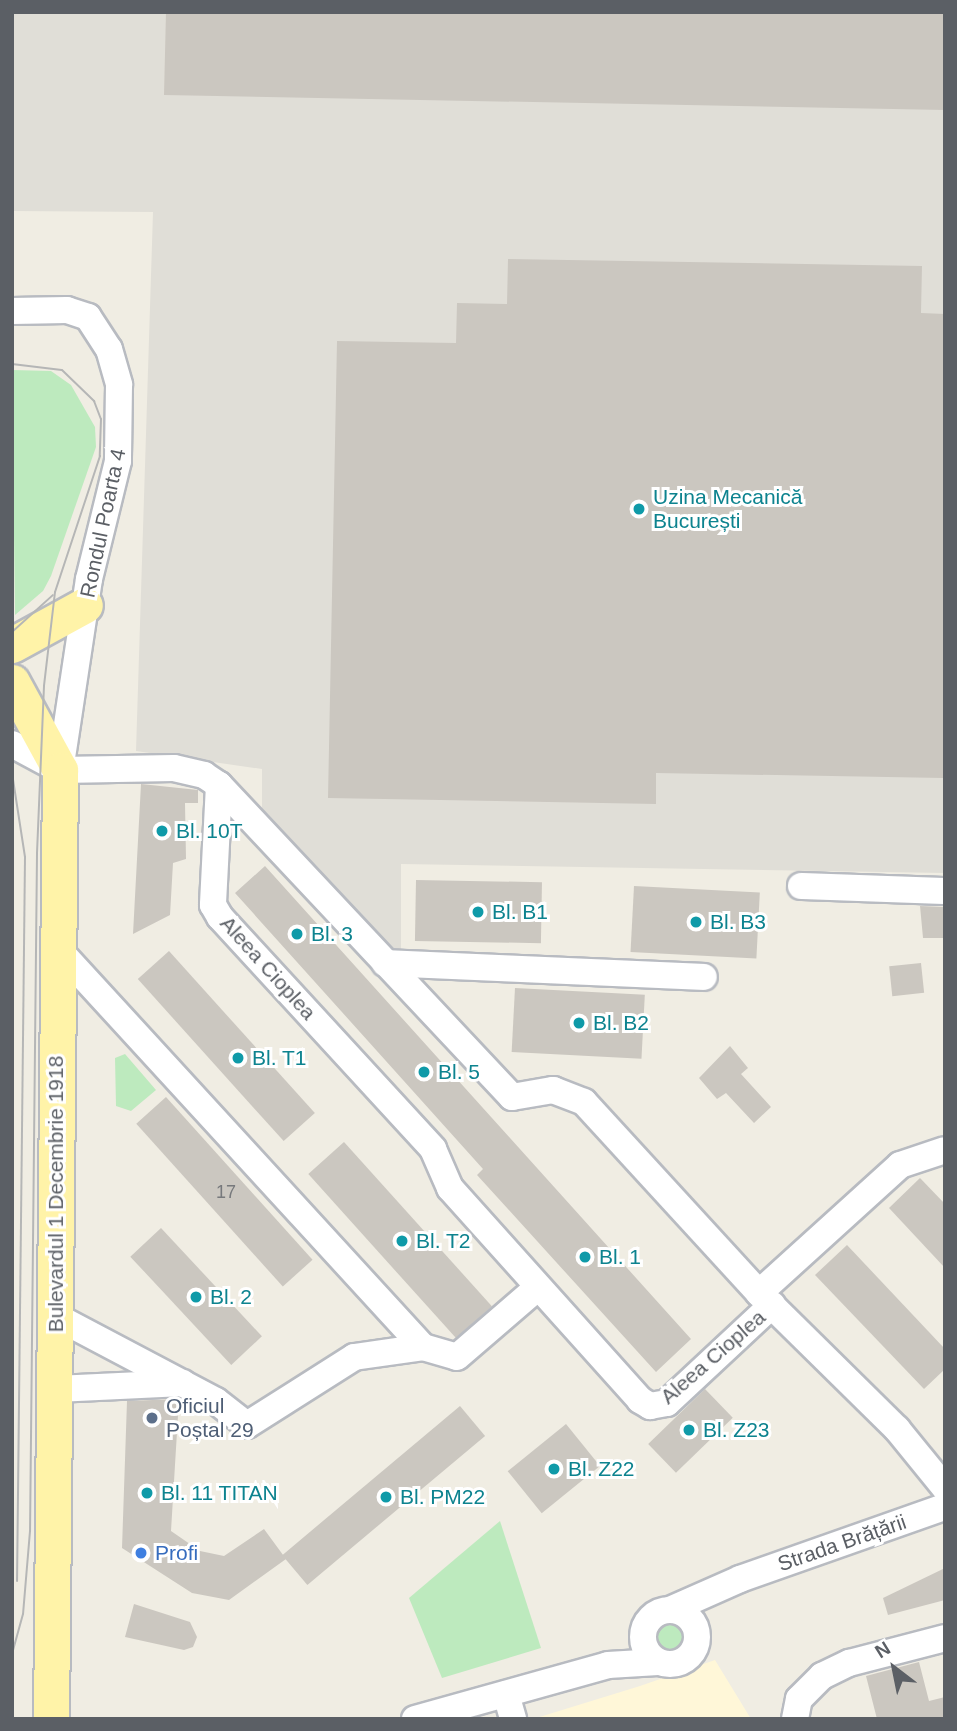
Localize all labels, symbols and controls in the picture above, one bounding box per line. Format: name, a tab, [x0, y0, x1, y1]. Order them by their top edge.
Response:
street label: Rondul Poarta 4	[75, 446, 131, 600]
place label: Uzina Mecanică București	[653, 484, 802, 534]
marker: Uzina Mecanică București	[631, 501, 647, 517]
place label: Bl. 10T	[176, 818, 243, 844]
marker: Bl. 10T	[154, 823, 170, 839]
place label: Bl. B1	[492, 899, 548, 925]
marker: Bl. B1	[470, 904, 486, 920]
place label: Bl. B3	[710, 909, 766, 935]
street label: Aleea Cioplea	[215, 911, 321, 1025]
marker: Bl. B3	[688, 914, 704, 930]
place label: Bl. 3	[311, 921, 353, 947]
marker: Bl. 3	[289, 926, 305, 942]
place label: Bl. B2	[593, 1010, 649, 1036]
marker: Bl. B2	[571, 1015, 587, 1031]
place label: Bl. T1	[252, 1045, 307, 1071]
marker: Bl. T1	[230, 1050, 246, 1066]
street label: Bulevardul 1 Decembrie 1918	[43, 1056, 69, 1332]
place label: Bl. 5	[438, 1059, 480, 1085]
marker: Bl. 5	[416, 1064, 432, 1080]
house number: 17	[216, 1181, 236, 1203]
place label: Bl. T2	[416, 1228, 471, 1254]
marker: Bl. T2	[394, 1233, 410, 1249]
place label: Bl. 1	[599, 1244, 641, 1270]
marker: Bl. 1	[577, 1249, 593, 1265]
place label: Bl. 2	[210, 1284, 252, 1310]
marker: Bl. 2	[188, 1289, 204, 1305]
street label: Aleea Cioplea	[655, 1305, 771, 1409]
place label: Oficiul Poștal 29	[166, 1393, 254, 1443]
marker: Oficiul Poștal 29	[144, 1410, 160, 1426]
place label: Bl. Z23	[703, 1417, 770, 1443]
marker: Bl. Z23	[681, 1422, 697, 1438]
place label: Bl. Z22	[568, 1456, 635, 1482]
marker: Bl. Z22	[546, 1461, 562, 1477]
place label: Bl. 11 TITAN	[161, 1480, 278, 1506]
place label: Bl. PM22	[400, 1484, 485, 1510]
marker: Bl. 11 TITAN	[139, 1485, 155, 1501]
marker: Bl. PM22	[378, 1489, 394, 1505]
street label: Strada Brățării	[774, 1509, 910, 1577]
place label: Profi	[155, 1540, 198, 1566]
marker: Profi	[133, 1545, 149, 1561]
north arrow	[859, 1633, 929, 1703]
text: N	[871, 1637, 894, 1662]

